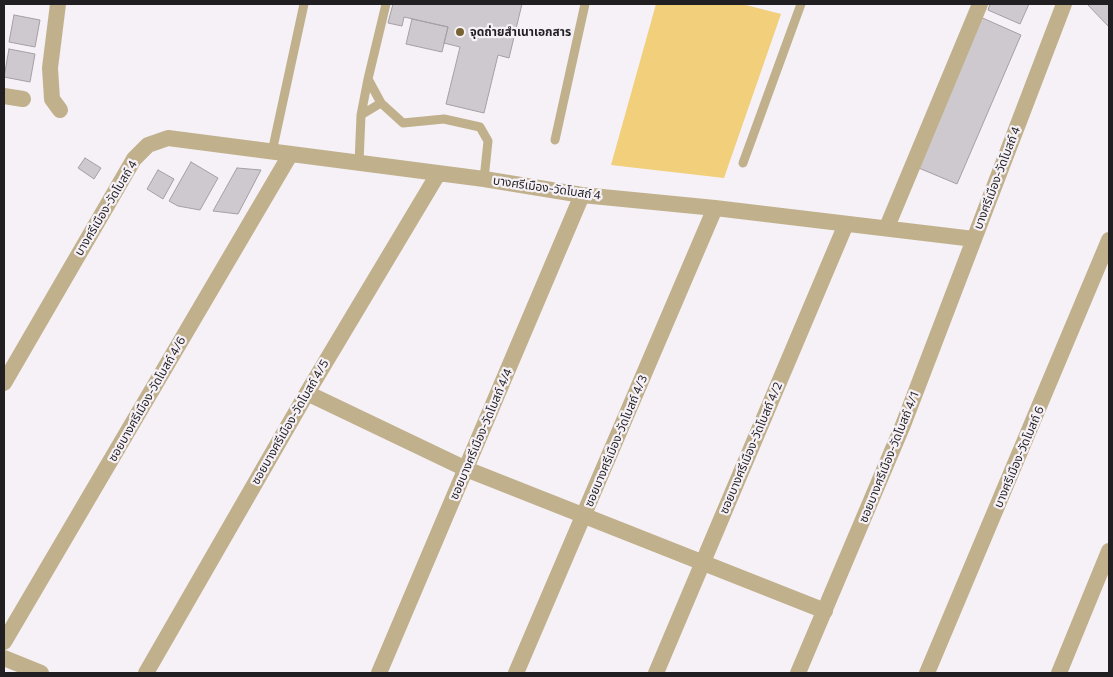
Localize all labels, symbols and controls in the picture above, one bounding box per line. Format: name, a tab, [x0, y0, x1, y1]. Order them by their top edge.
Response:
place label: จุดถ่ายสำเนาเอกสาร	[470, 25, 571, 39]
marker: จุดถ่ายสำเนาเอกสาร	[454, 26, 466, 38]
street label: บางศรีเมือง-วัดโบสถ์ 4	[971, 125, 1023, 231]
street label: บางศรีเมือง-วัดโบสถ์ 4	[72, 158, 140, 258]
street label: บางศรีเมือง-วัดโบสถ์ 4	[492, 173, 602, 203]
street label: ซอยบางศรีเมือง-วัดโบสถ์ 4/6	[105, 334, 189, 464]
street label: ซอยบางศรีเมือง-วัดโบสถ์ 4/5	[248, 357, 332, 487]
street label: ซอยบางศรีเมือง-วัดโบสถ์ 4/4	[447, 366, 515, 502]
street label: ซอยบางศรีเมือง-วัดโบสถ์ 4/3	[582, 373, 650, 509]
street label: ซอยบางศรีเมือง-วัดโบสถ์ 4/2	[717, 380, 785, 516]
street label: ซอยบางศรีเมือง-วัดโบสถ์ 4/1	[856, 389, 922, 525]
street label: บางศรีเมือง-วัดโบสถ์ 6	[991, 404, 1047, 510]

